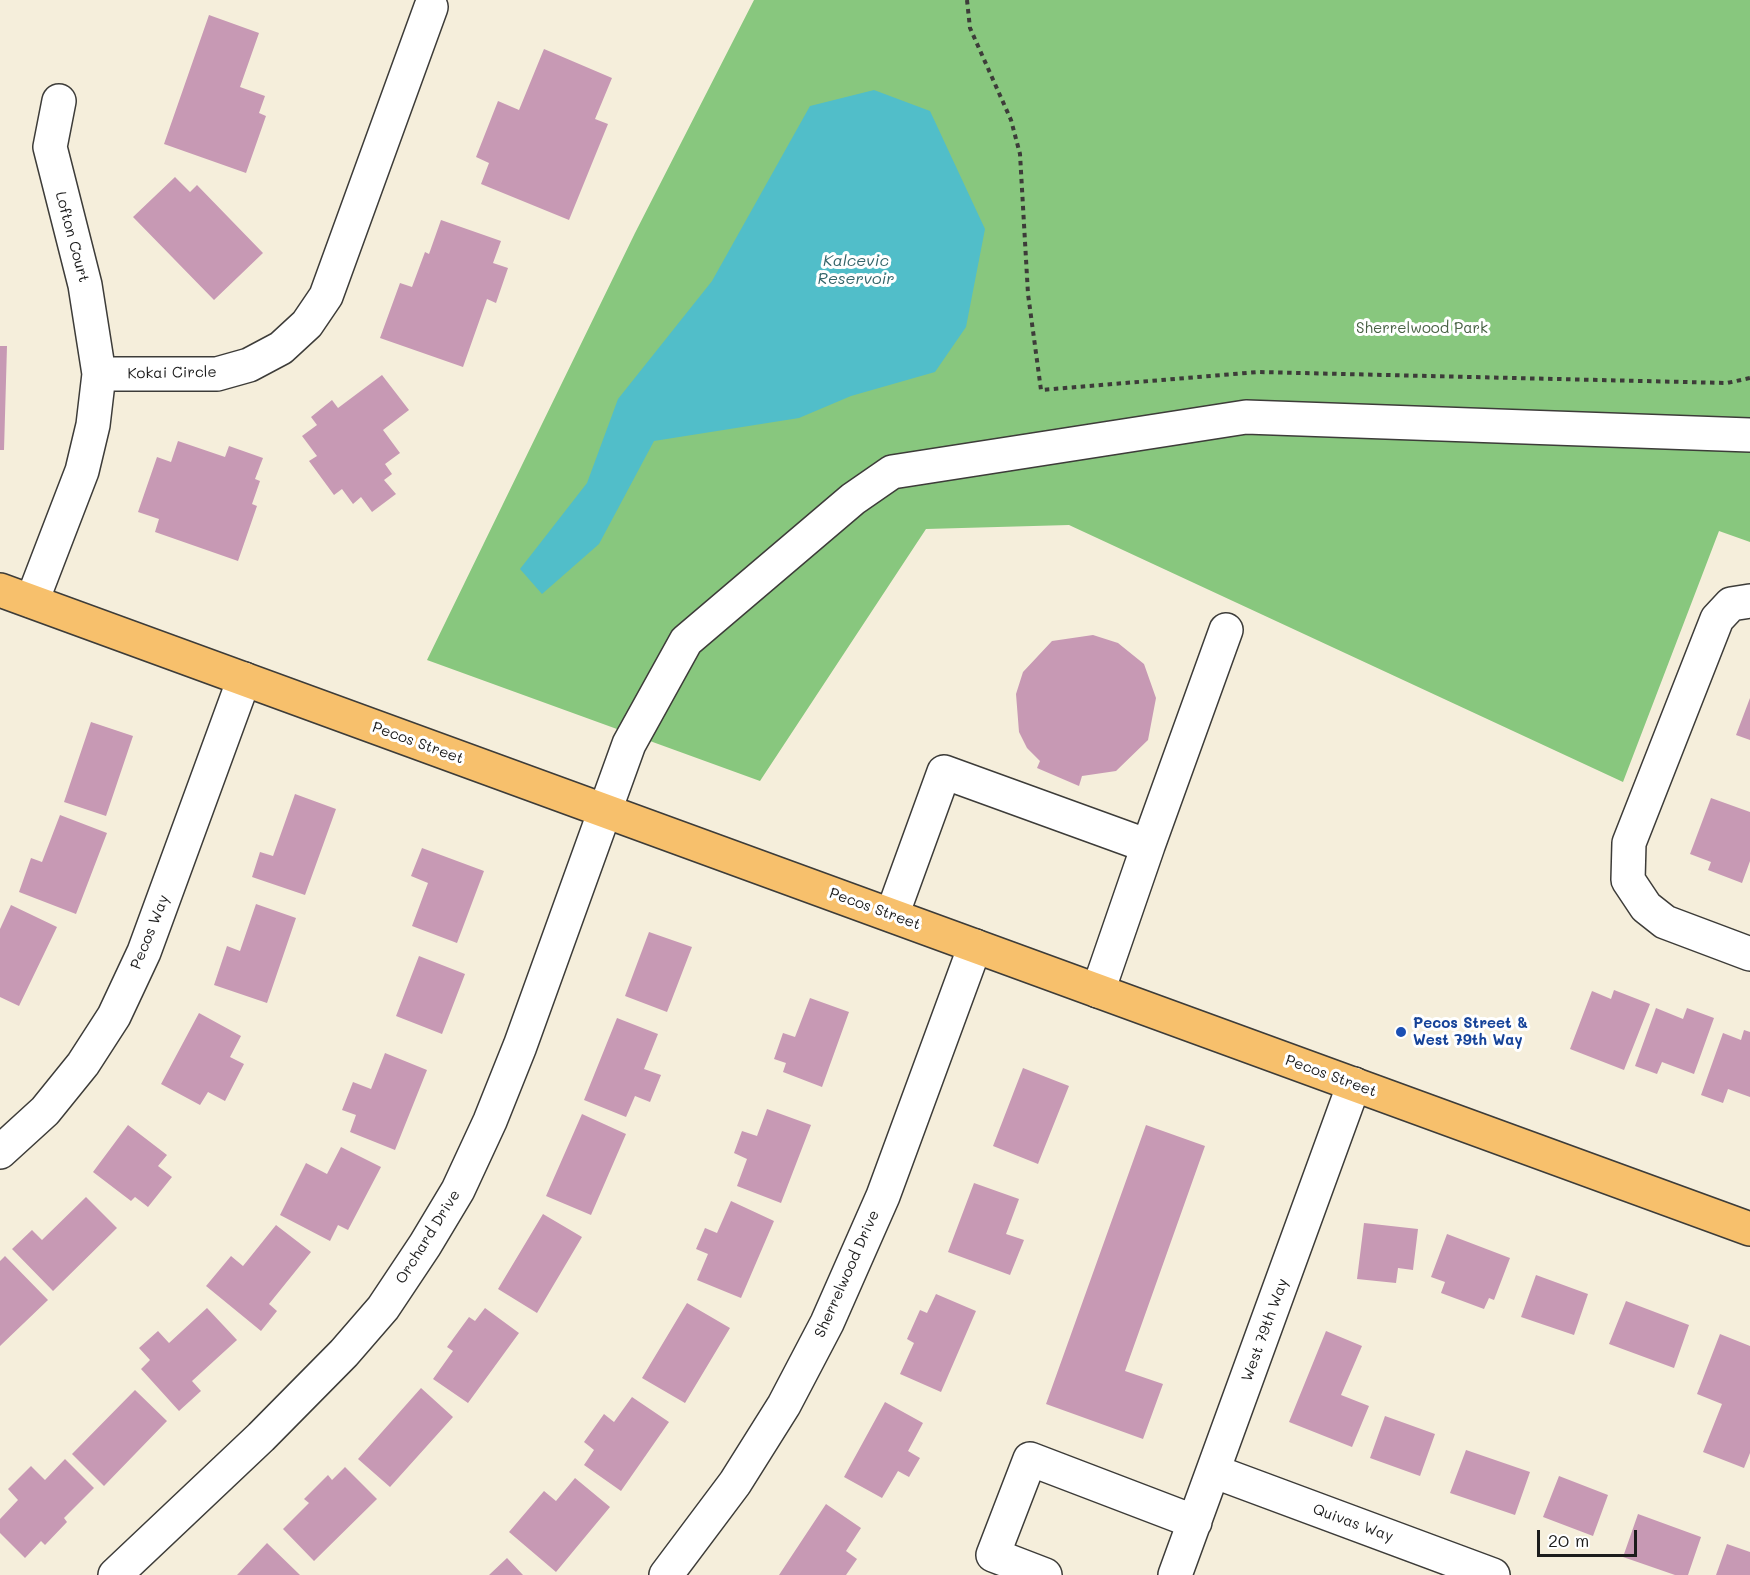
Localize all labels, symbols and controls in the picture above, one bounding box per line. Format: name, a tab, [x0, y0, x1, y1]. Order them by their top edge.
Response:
street label: Lofton Court	[51, 190, 93, 284]
water label: Kalcevic Reservoir	[818, 251, 894, 289]
park label: Sherrelwood Park	[1356, 319, 1488, 337]
street label: Kokai Circle	[127, 363, 217, 383]
street label: Pecos Street	[370, 718, 466, 768]
street label: Pecos Street	[827, 884, 923, 934]
street label: Pecos Way	[127, 892, 173, 972]
place label: Pecos Street & West 79th Way	[1413, 1014, 1528, 1049]
marker: Pecos Street & West 79th Way	[1394, 1025, 1408, 1039]
street label: Pecos Street	[1283, 1051, 1379, 1101]
street label: Orchard Drive	[392, 1187, 464, 1287]
street label: Sherrelwood Drive	[811, 1207, 883, 1341]
street label: West 79th Way	[1238, 1276, 1292, 1384]
street label: Quivas Way	[1310, 1500, 1396, 1546]
scale bar	[1540, 1518, 1640, 1556]
text: 20 m	[1548, 1528, 1589, 1552]

